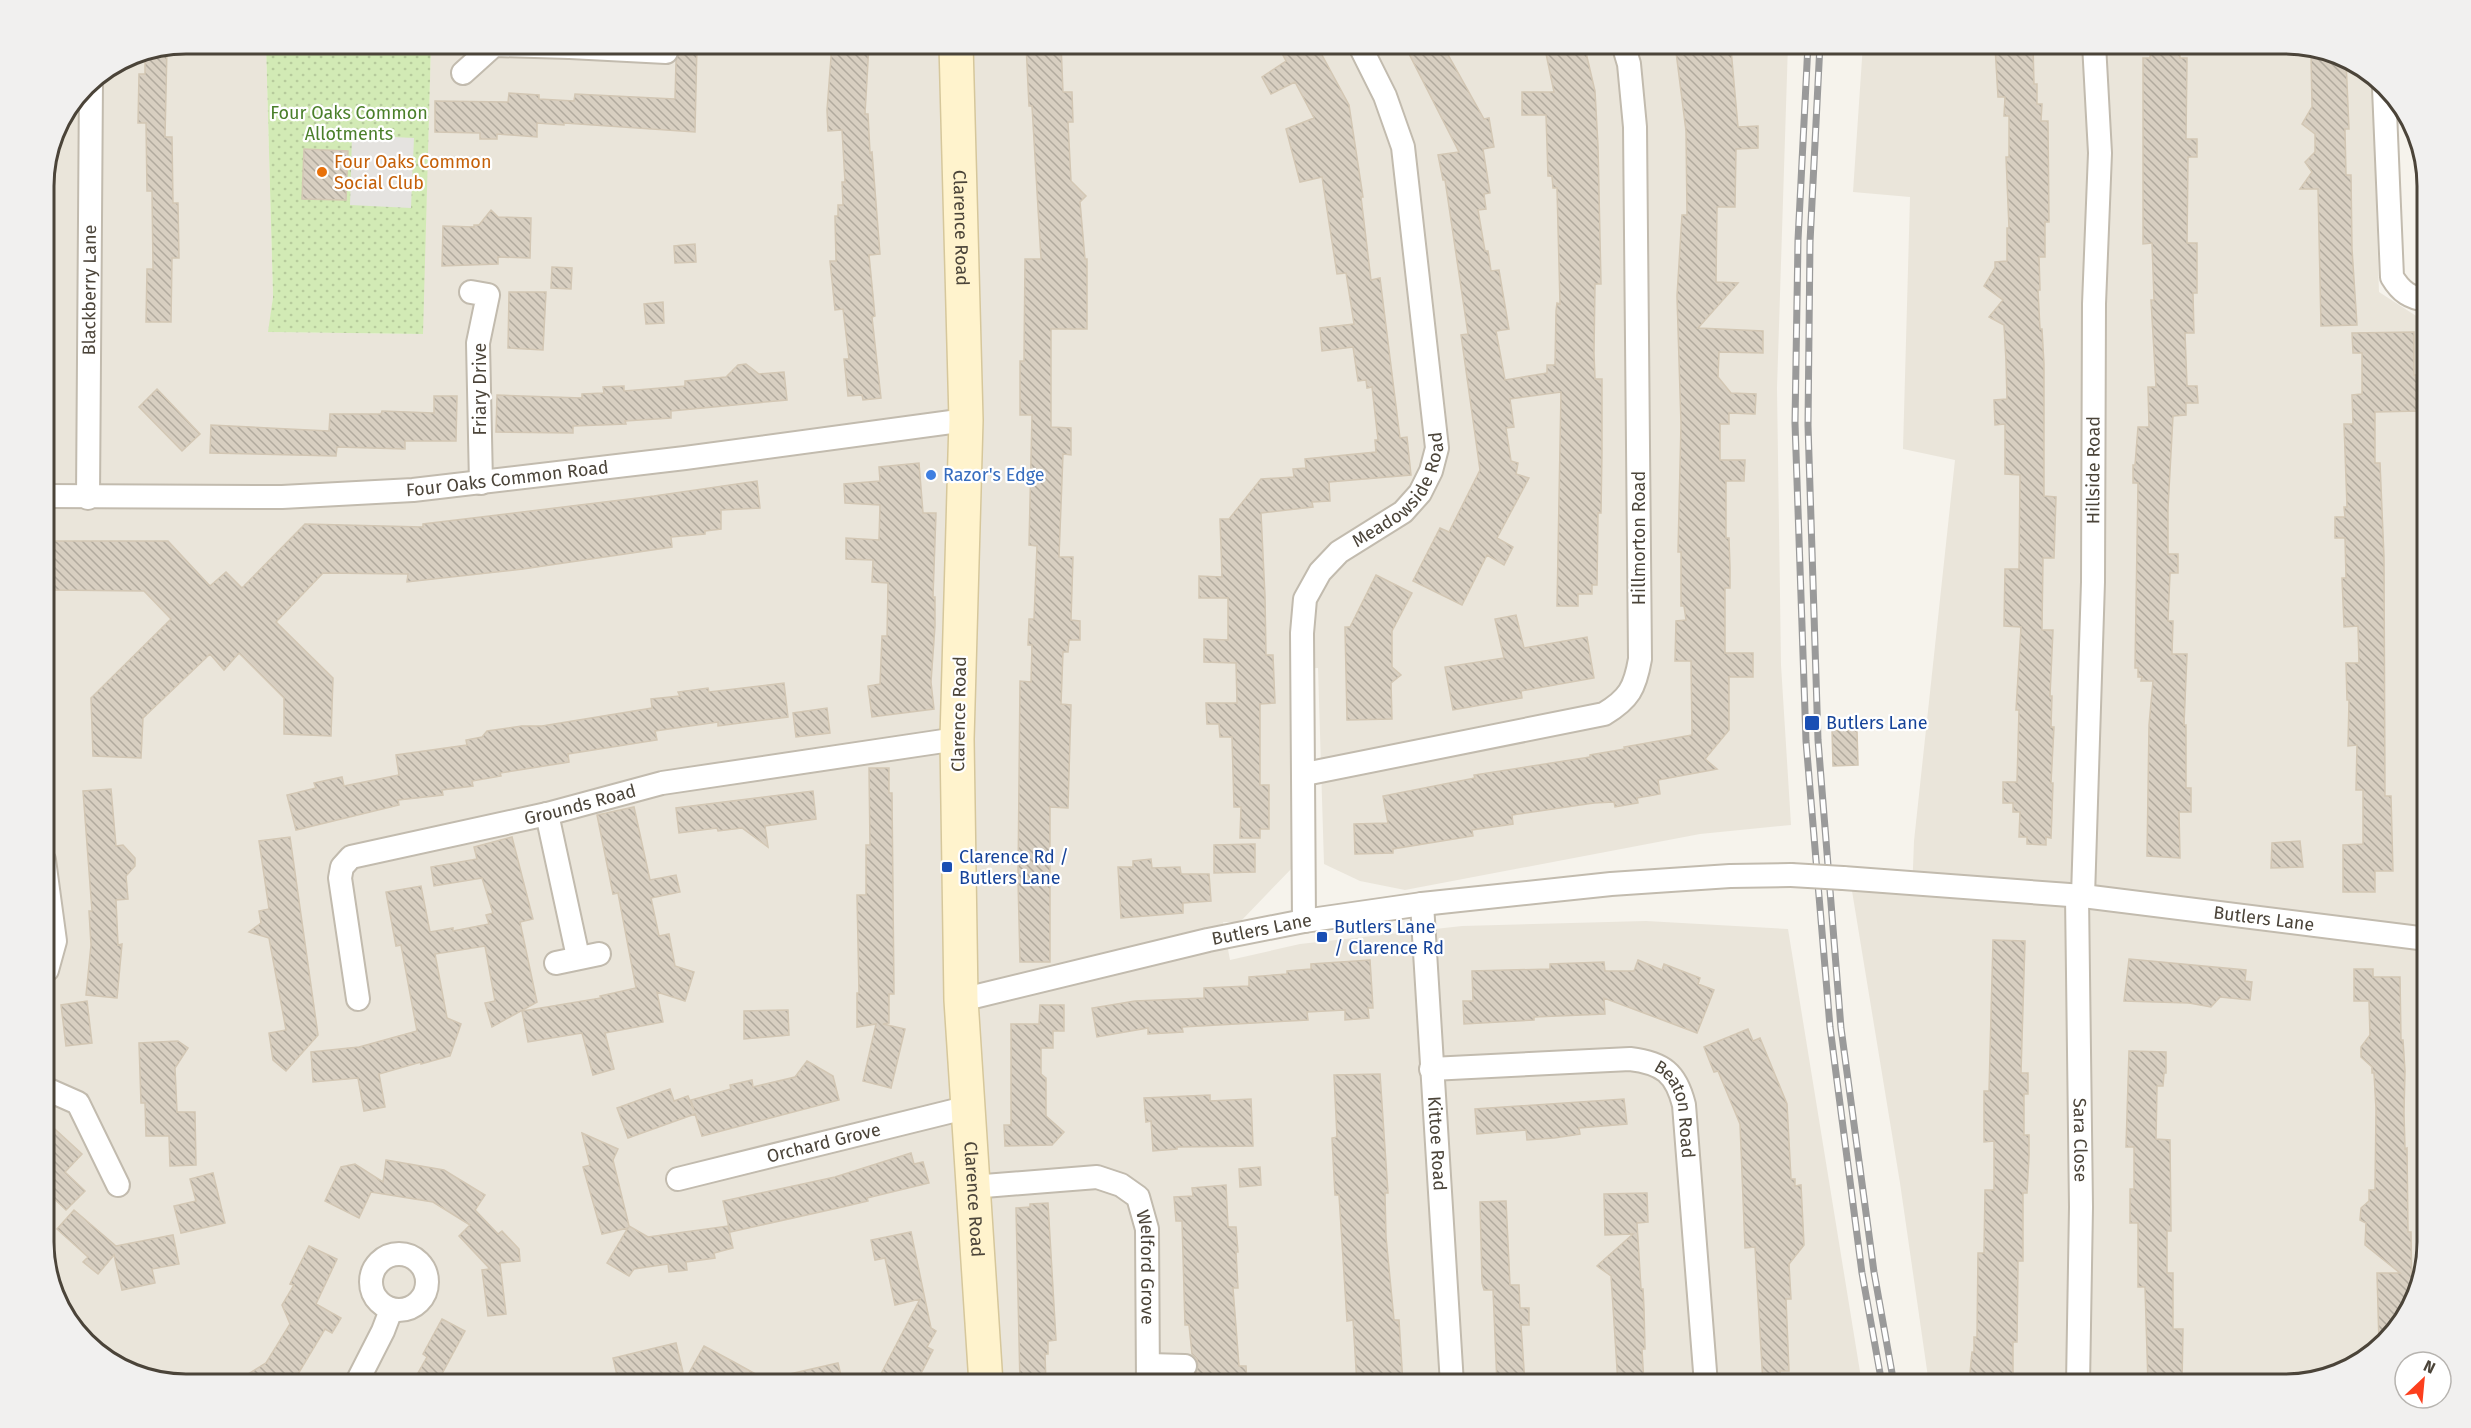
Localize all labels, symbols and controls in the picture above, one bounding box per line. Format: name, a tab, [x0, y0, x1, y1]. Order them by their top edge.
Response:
park label: Four Oaks Common Allotments	[270, 102, 428, 145]
place label: Four Oaks Common Social Club	[334, 151, 491, 194]
marker: Four Oaks Common Social Club	[315, 165, 329, 179]
street label: Clarence Road	[948, 170, 973, 286]
street label: Blackberry Lane	[78, 225, 101, 355]
street label: Friary Drive	[469, 343, 491, 435]
street label: Hillside Road	[2082, 416, 2105, 524]
street label: Meadowside Road	[1348, 431, 1448, 552]
street label: Four Oaks Common Road	[405, 456, 610, 501]
place label: Razor's Edge	[943, 464, 1045, 486]
marker: Razor's Edge	[924, 468, 938, 482]
street label: Hillmorton Road	[1628, 471, 1650, 605]
street label: Clarence Road	[947, 656, 971, 772]
place label: Butlers Lane	[1826, 712, 1928, 734]
marker: Butlers Lane	[1803, 714, 1821, 732]
street label: Grounds Road	[522, 779, 638, 830]
place label: Clarence Rd / Butlers Lane	[959, 846, 1069, 889]
marker: Clarence Rd / Butlers Lane	[940, 860, 954, 874]
street label: Butlers Lane	[2212, 901, 2316, 936]
street label: Butlers Lane	[1210, 909, 1313, 950]
place label: Butlers Lane / Clarence Rd	[1334, 916, 1444, 959]
marker: Butlers Lane / Clarence Rd	[1315, 930, 1329, 944]
street label: Beaton Road	[1651, 1055, 1699, 1159]
street label: Kittoe Road	[1423, 1095, 1451, 1192]
street label: Sara Close	[2069, 1098, 2092, 1182]
street label: Orchard Grove	[764, 1118, 883, 1168]
street label: Clarence Road	[959, 1141, 989, 1258]
street label: Welford Grove	[1131, 1208, 1159, 1325]
north arrow	[2393, 1350, 2453, 1410]
text: N	[2420, 1356, 2438, 1378]

